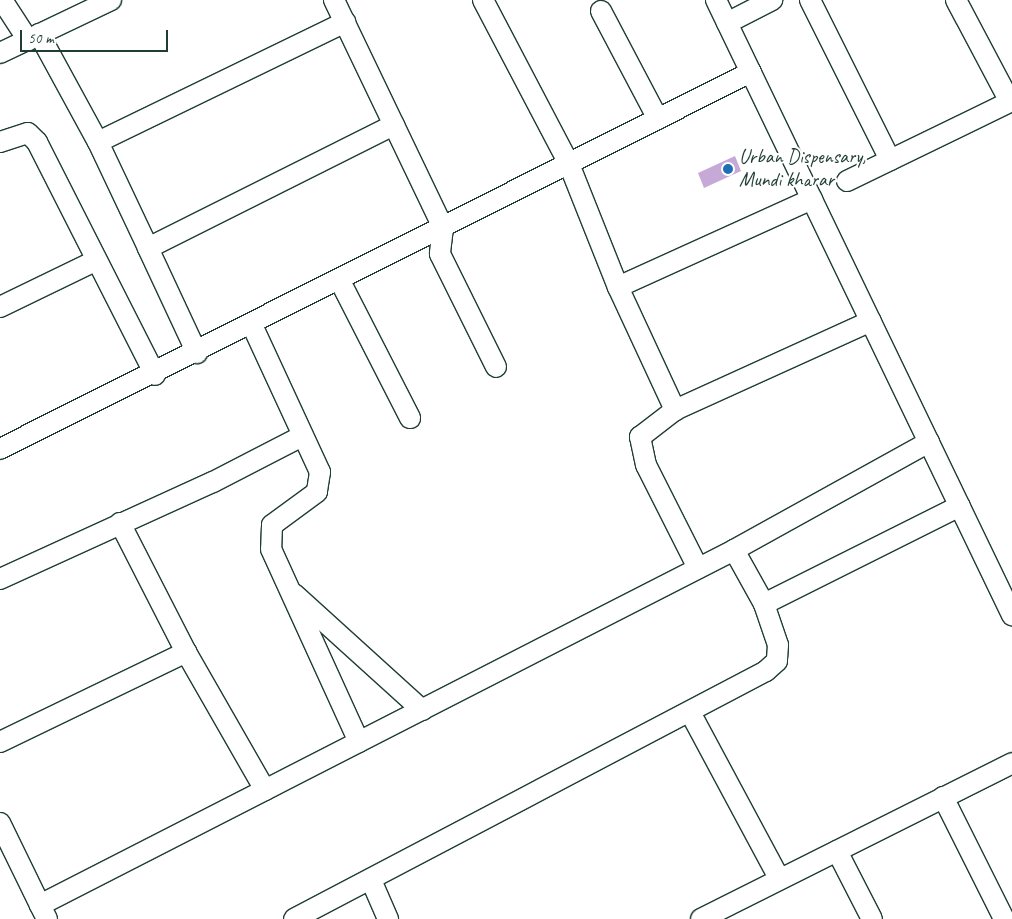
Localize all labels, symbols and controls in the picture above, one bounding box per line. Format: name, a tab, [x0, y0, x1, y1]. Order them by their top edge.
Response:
scale bar	[22, 20, 170, 52]
text: 50 m	[28, 29, 54, 48]
place label: Urban Dispensary, Mundi kharar	[739, 145, 866, 192]
marker: Urban Dispensary, Mundi kharar	[721, 162, 735, 176]

